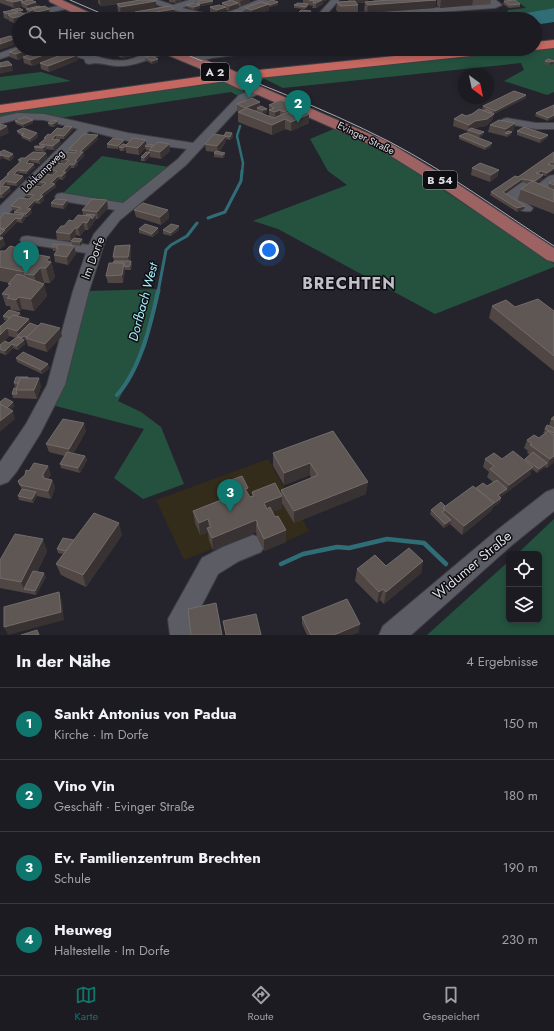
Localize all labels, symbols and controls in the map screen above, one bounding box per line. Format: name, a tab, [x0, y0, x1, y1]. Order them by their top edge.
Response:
search box	[12, 12, 542, 56]
icon: search	[26, 23, 48, 45]
text: Hier suchen	[58, 23, 135, 45]
road number: A 2	[201, 63, 229, 81]
pin: 4	[236, 65, 262, 98]
north arrow	[458, 68, 494, 104]
pin: 2	[285, 90, 311, 123]
street label: Evinger Straße	[335, 118, 397, 158]
street label: Lohkampweg	[18, 146, 68, 196]
road number: B 54	[423, 171, 457, 189]
street label: Im Dorfe	[77, 234, 109, 282]
your location	[259, 240, 279, 260]
pin: 1	[13, 241, 39, 274]
water label: Dorfbach West	[123, 260, 163, 343]
district label: BRECHTEN	[302, 272, 396, 295]
pin: 3	[217, 479, 243, 512]
street label: Widumer Straße	[428, 526, 516, 604]
map controls	[506, 551, 542, 623]
button: locate	[506, 551, 542, 587]
button: layers	[506, 587, 542, 623]
text: In der Nähe	[16, 649, 111, 673]
text: 4 Ergebnisse	[466, 652, 538, 671]
text: Sankt Antonius von Padua	[54, 703, 237, 725]
text: 1	[26, 714, 32, 733]
text: 150 m	[503, 714, 538, 733]
text: Kirche · Im Dorfe	[54, 725, 148, 744]
text: Vino Vin	[54, 775, 115, 797]
text: 2	[25, 786, 33, 805]
text: 180 m	[503, 786, 538, 805]
text: Geschäft · Evinger Straße	[54, 797, 194, 816]
text: Ev. Familienzentrum Brechten	[54, 847, 261, 869]
text: 3	[25, 858, 33, 877]
text: 190 m	[503, 858, 538, 877]
text: Schule	[54, 869, 91, 888]
text: Heuweg	[54, 919, 112, 941]
text: 4	[24, 930, 34, 949]
text: 230 m	[502, 930, 538, 949]
text: Haltestelle · Im Dorfe	[54, 941, 170, 960]
tab: Karte	[75, 984, 98, 1024]
tab: Route	[247, 984, 274, 1024]
tab: Gespeichert	[423, 984, 479, 1024]

